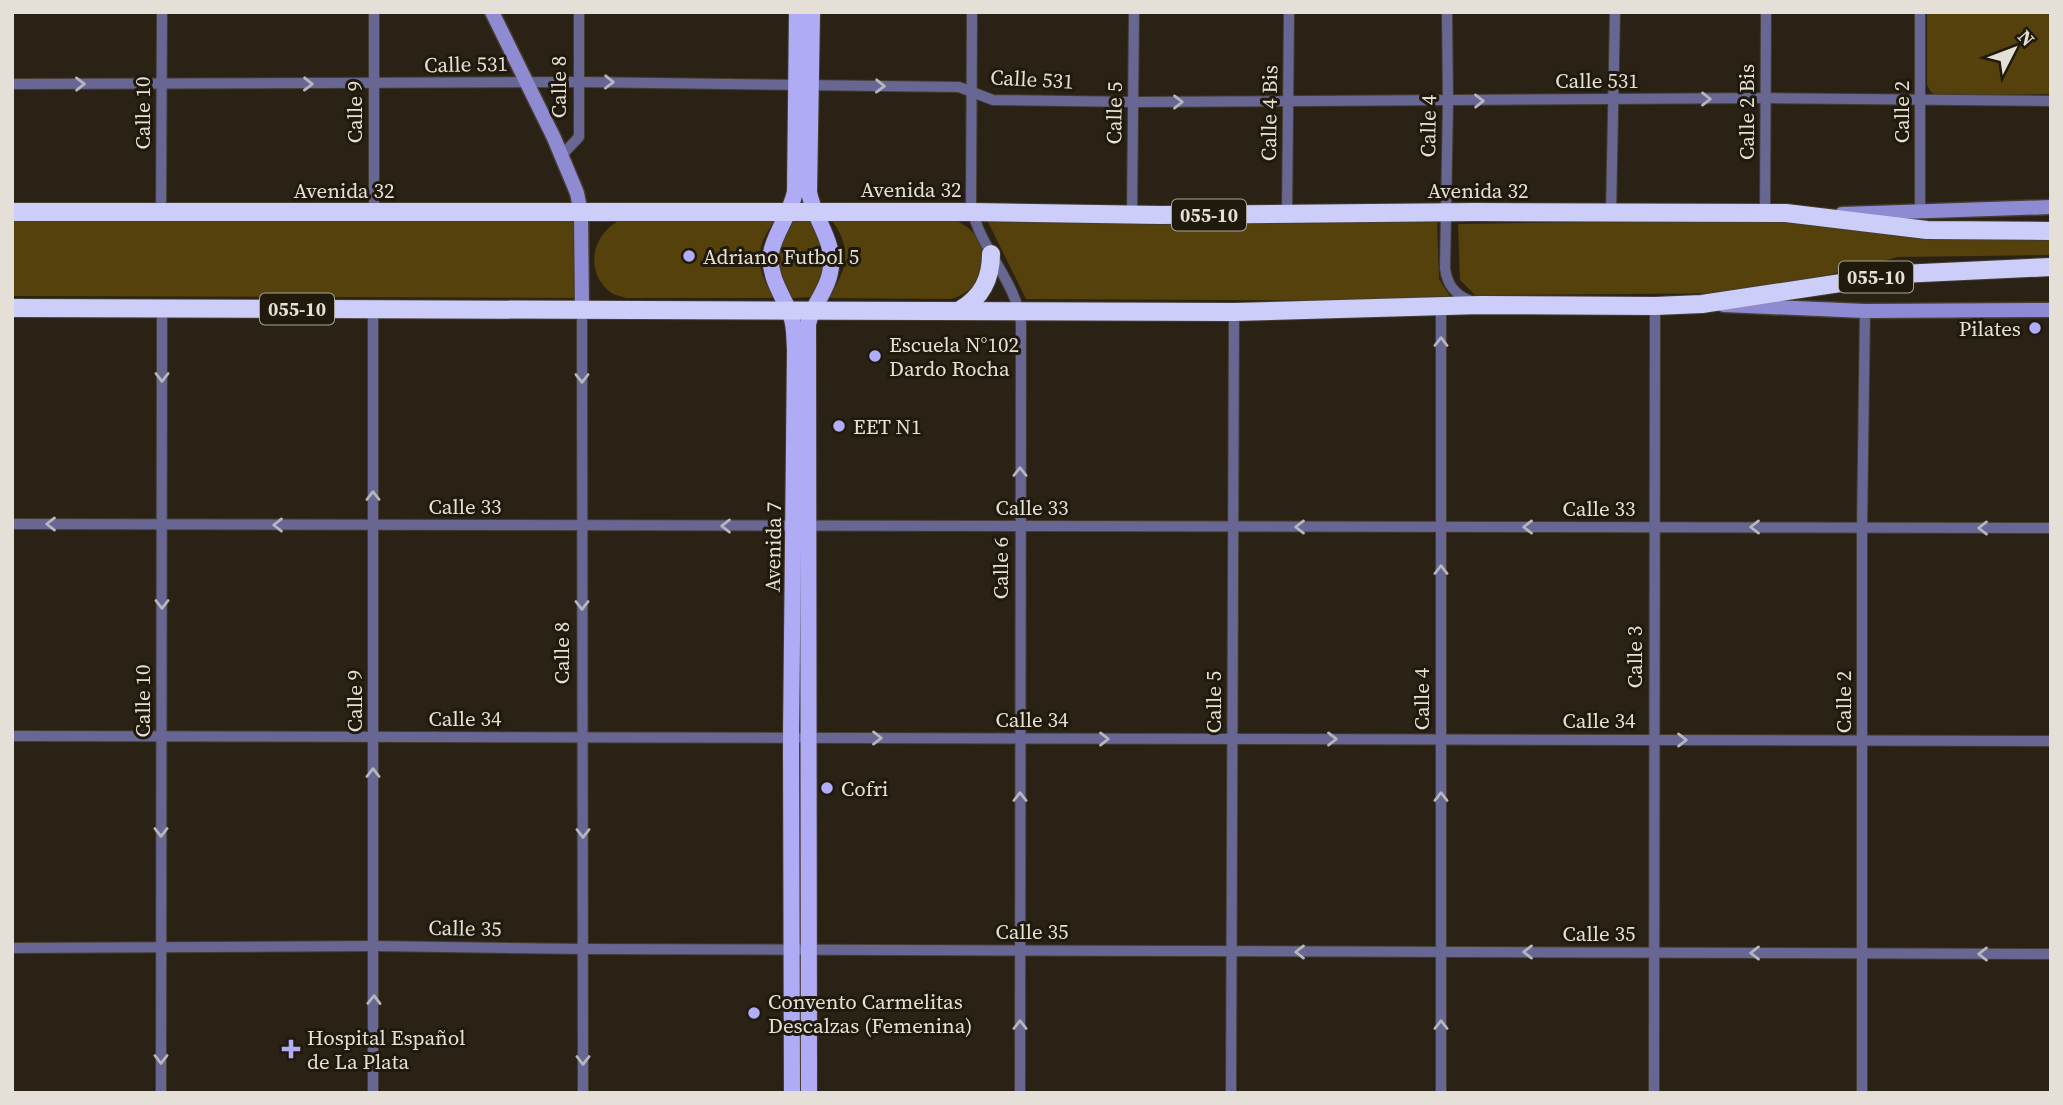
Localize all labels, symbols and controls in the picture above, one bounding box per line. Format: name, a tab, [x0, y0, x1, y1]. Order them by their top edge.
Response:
north arrow	[1979, 14, 2049, 84]
text: N	[2012, 24, 2041, 52]
street label: Calle 531	[424, 49, 508, 79]
street label: Calle 8	[544, 56, 573, 118]
street label: Calle 531	[990, 62, 1074, 96]
street label: Calle 2 Bis	[1732, 64, 1761, 160]
street label: Calle 4 Bis	[1254, 65, 1284, 161]
street label: Calle 531	[1555, 66, 1639, 95]
one-way arrow	[604, 75, 615, 90]
one-way arrow	[75, 76, 86, 91]
street label: Calle 10	[128, 76, 157, 150]
one-way arrow	[303, 76, 314, 92]
one-way arrow	[875, 78, 885, 94]
street label: Calle 9	[340, 81, 369, 143]
street label: Calle 5	[1099, 81, 1129, 145]
street label: Calle 2	[1887, 81, 1916, 143]
one-way arrow	[1702, 91, 1712, 107]
one-way arrow	[1474, 93, 1485, 109]
one-way arrow	[1173, 94, 1184, 110]
street label: Calle 4	[1413, 94, 1443, 158]
street label: Avenida 32	[861, 175, 961, 204]
street label: Avenida 32	[294, 176, 394, 205]
street label: Avenida 32	[1428, 176, 1528, 205]
road number: 055-10	[1172, 200, 1246, 230]
place label: Adriano Futbol 5	[703, 242, 859, 271]
marker: Adriano Futbol 5	[681, 248, 697, 264]
road number: 055-10	[1839, 262, 1913, 292]
road number: 055-10	[260, 294, 334, 324]
place label: Pilates	[1959, 314, 2021, 343]
marker: Pilates	[2027, 320, 2043, 336]
place label: Escuela N°102 Dardo Rocha	[889, 330, 1019, 383]
one-way arrow	[1433, 336, 1449, 347]
marker: Escuela N°102 Dardo Rocha	[867, 348, 883, 364]
one-way arrow	[154, 372, 170, 382]
one-way arrow	[574, 373, 590, 384]
place label: EET N1	[853, 412, 921, 441]
marker: EET N1	[831, 418, 847, 434]
one-way arrow	[1012, 466, 1028, 476]
one-way arrow	[365, 490, 381, 501]
street label: Calle 33	[428, 492, 502, 521]
street label: Calle 33	[995, 493, 1069, 522]
street label: Calle 33	[1562, 494, 1636, 523]
street label: Avenida 7	[758, 502, 788, 592]
one-way arrow	[45, 516, 55, 532]
one-way arrow	[272, 517, 283, 533]
one-way arrow	[720, 518, 731, 534]
one-way arrow	[1294, 519, 1305, 534]
one-way arrow	[1522, 519, 1532, 535]
one-way arrow	[1749, 519, 1760, 535]
one-way arrow	[1977, 520, 1987, 536]
street label: Calle 6	[986, 537, 1015, 599]
one-way arrow	[1433, 564, 1449, 574]
one-way arrow	[154, 599, 170, 610]
one-way arrow	[574, 601, 590, 611]
street label: Calle 8	[547, 622, 576, 684]
street label: Calle 3	[1620, 626, 1649, 688]
street label: Calle 10	[128, 664, 157, 738]
street label: Calle 4	[1407, 667, 1436, 730]
street label: Calle 9	[340, 670, 369, 732]
street label: Calle 5	[1199, 671, 1228, 733]
street label: Calle 2	[1829, 671, 1858, 733]
street label: Calle 34	[428, 704, 502, 733]
street label: Calle 34	[995, 705, 1069, 734]
street label: Calle 34	[1562, 706, 1636, 735]
one-way arrow	[872, 730, 883, 746]
one-way arrow	[1100, 731, 1110, 747]
one-way arrow	[1327, 731, 1338, 747]
one-way arrow	[1677, 732, 1688, 748]
one-way arrow	[365, 767, 381, 777]
place label: Cofri	[841, 774, 888, 803]
marker: Cofri	[819, 780, 835, 796]
one-way arrow	[1012, 791, 1028, 802]
one-way arrow	[1433, 791, 1449, 802]
one-way arrow	[153, 827, 169, 837]
one-way arrow	[575, 828, 591, 839]
street label: Calle 35	[428, 913, 502, 943]
street label: Calle 35	[995, 917, 1069, 946]
street label: Calle 35	[1562, 919, 1636, 948]
one-way arrow	[1294, 944, 1305, 960]
one-way arrow	[1522, 944, 1532, 960]
one-way arrow	[1749, 945, 1760, 961]
one-way arrow	[1977, 946, 1987, 962]
place label: Convento Carmelitas Descalzas (Femenina)	[768, 987, 972, 1040]
one-way arrow	[366, 994, 381, 1005]
marker: Convento Carmelitas Descalzas (Femenina)	[746, 1005, 762, 1021]
one-way arrow	[1012, 1019, 1028, 1029]
one-way arrow	[1433, 1019, 1449, 1029]
place label: Hospital Español de La Plata	[307, 1023, 465, 1076]
marker: Hospital Español de La Plata	[281, 1039, 301, 1059]
one-way arrow	[153, 1054, 169, 1065]
one-way arrow	[575, 1056, 591, 1066]

